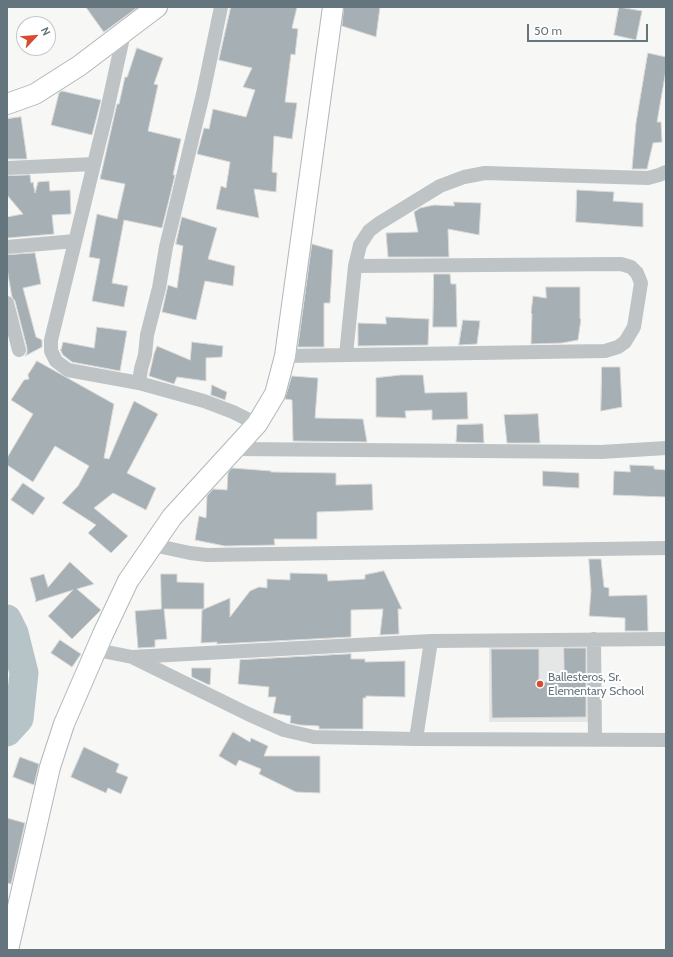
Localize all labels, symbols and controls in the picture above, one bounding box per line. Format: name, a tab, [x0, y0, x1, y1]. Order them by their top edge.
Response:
north arrow	[16, 16, 56, 56]
scale bar	[529, 16, 650, 42]
text: 50 m	[534, 23, 562, 38]
text: N	[38, 25, 54, 38]
place label: Ballesteros, Sr. Elementary School	[548, 670, 644, 698]
marker: Ballesteros, Sr. Elementary School	[535, 679, 545, 689]

